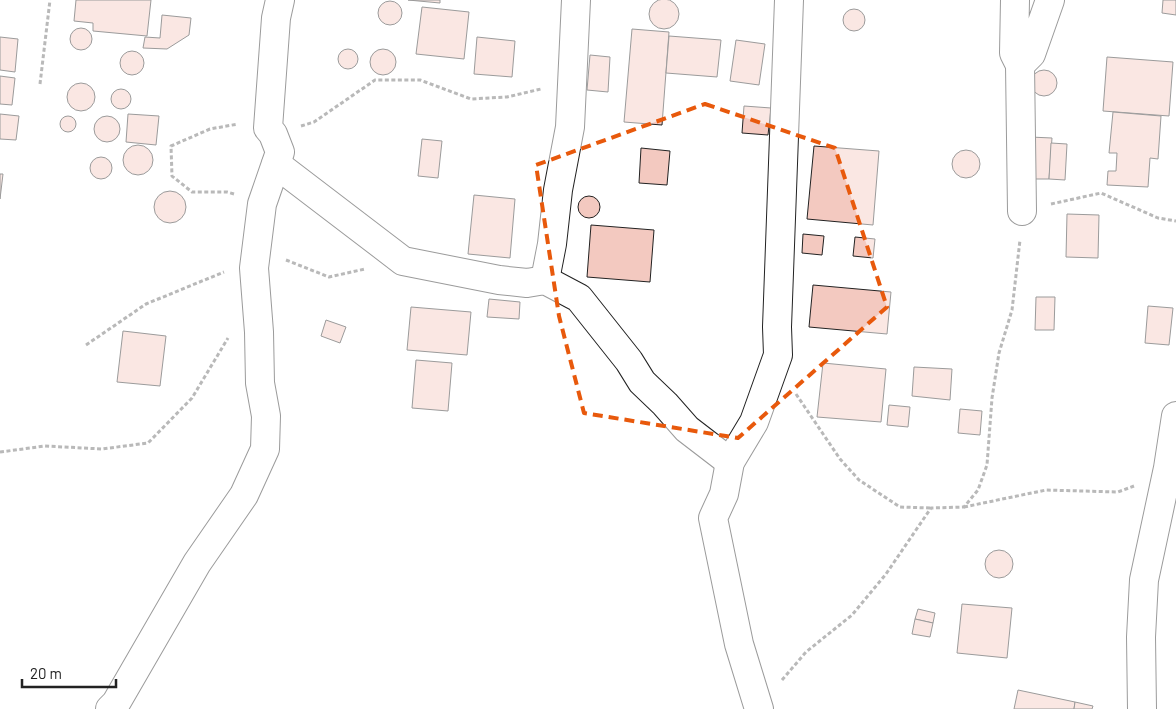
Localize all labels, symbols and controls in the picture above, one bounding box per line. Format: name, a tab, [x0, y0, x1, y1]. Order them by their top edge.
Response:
scale bar	[22, 656, 116, 688]
text: 20 m	[30, 664, 62, 682]

